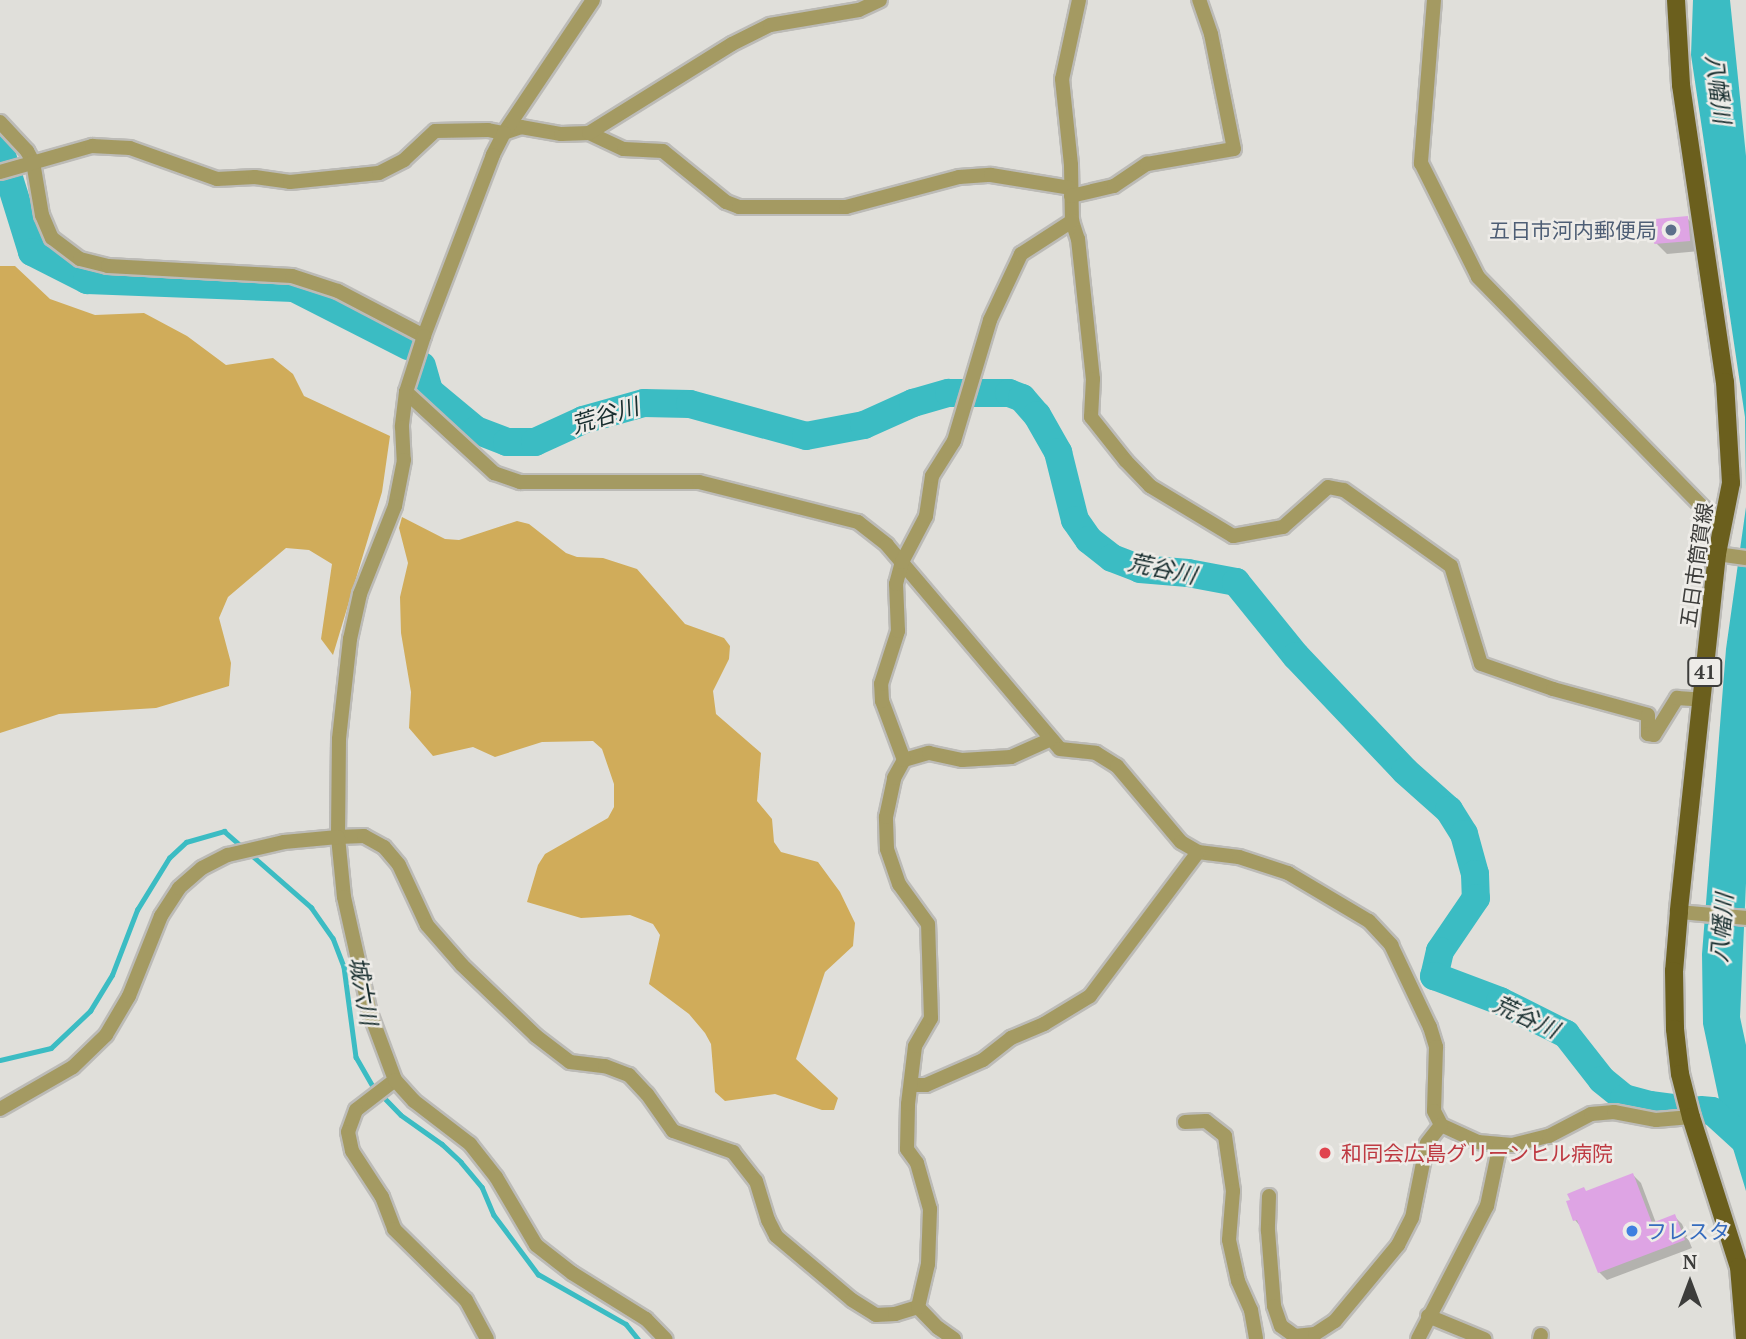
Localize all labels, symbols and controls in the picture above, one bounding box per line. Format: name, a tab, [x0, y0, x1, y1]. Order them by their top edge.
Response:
water label: 八幡川	[1700, 53, 1736, 125]
place label: 五日市河内郵便局	[1489, 217, 1657, 243]
marker: 五日市河内郵便局	[1663, 222, 1679, 238]
water label: 荒谷川	[568, 393, 642, 439]
street label: 五日市筒賀線	[1675, 501, 1717, 629]
water label: 荒谷川	[1125, 548, 1199, 590]
road number: 41	[1686, 656, 1724, 688]
water label: 八幡川	[1705, 892, 1739, 964]
water label: 城六川	[343, 955, 383, 1027]
water label: 荒谷川	[1489, 990, 1563, 1044]
place label: 和同会広島グリーンヒル病院	[1341, 1140, 1614, 1166]
marker: 和同会広島グリーンヒル病院	[1315, 1143, 1335, 1163]
place label: フレスタ	[1646, 1218, 1730, 1244]
marker: フレスタ	[1624, 1223, 1640, 1239]
north arrow	[1655, 1248, 1725, 1318]
text: N	[1683, 1249, 1697, 1274]

